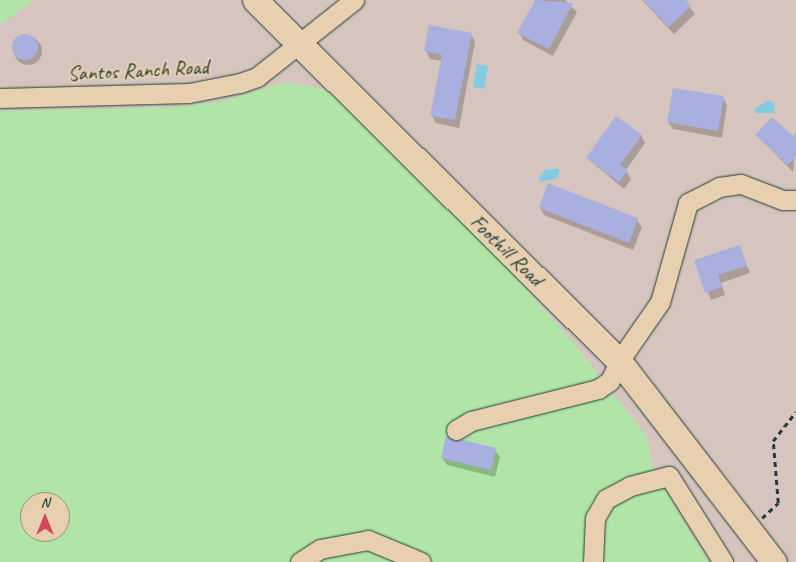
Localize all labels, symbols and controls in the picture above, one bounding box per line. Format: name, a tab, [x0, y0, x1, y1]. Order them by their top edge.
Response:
street label: Santos Ranch Road	[66, 54, 210, 86]
street label: Foothill Road	[465, 209, 549, 291]
north arrow	[20, 492, 70, 542]
text: N	[41, 494, 49, 511]

